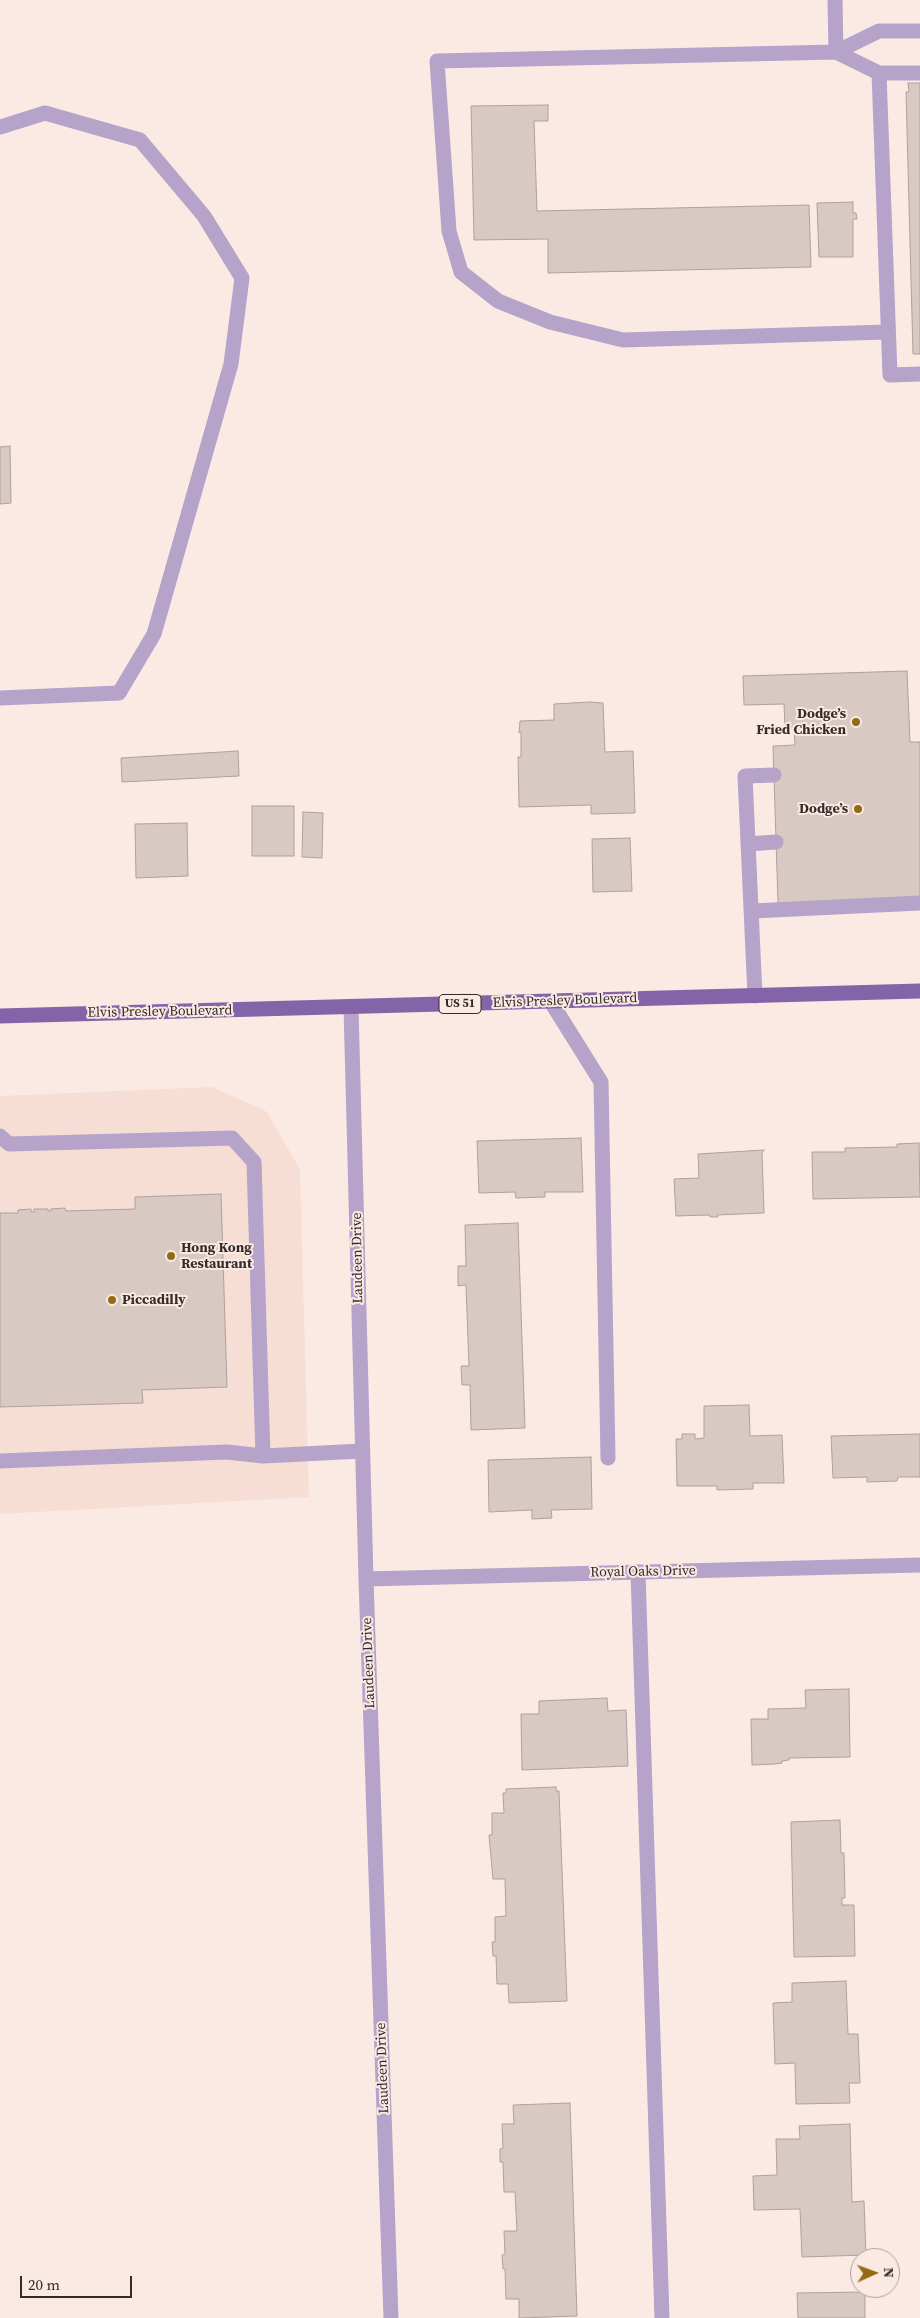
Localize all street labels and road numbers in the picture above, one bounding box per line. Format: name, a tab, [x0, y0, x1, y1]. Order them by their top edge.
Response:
street label: Elvis Presley Boulevard	[492, 990, 638, 1012]
road number: US 51	[439, 994, 481, 1014]
street label: Elvis Presley Boulevard	[87, 1002, 233, 1022]
street label: Laudeen Drive	[349, 1212, 367, 1304]
street label: Royal Oaks Drive	[590, 1563, 696, 1581]
street label: Laudeen Drive	[359, 1617, 379, 1709]
street label: Laudeen Drive	[373, 2022, 393, 2114]

